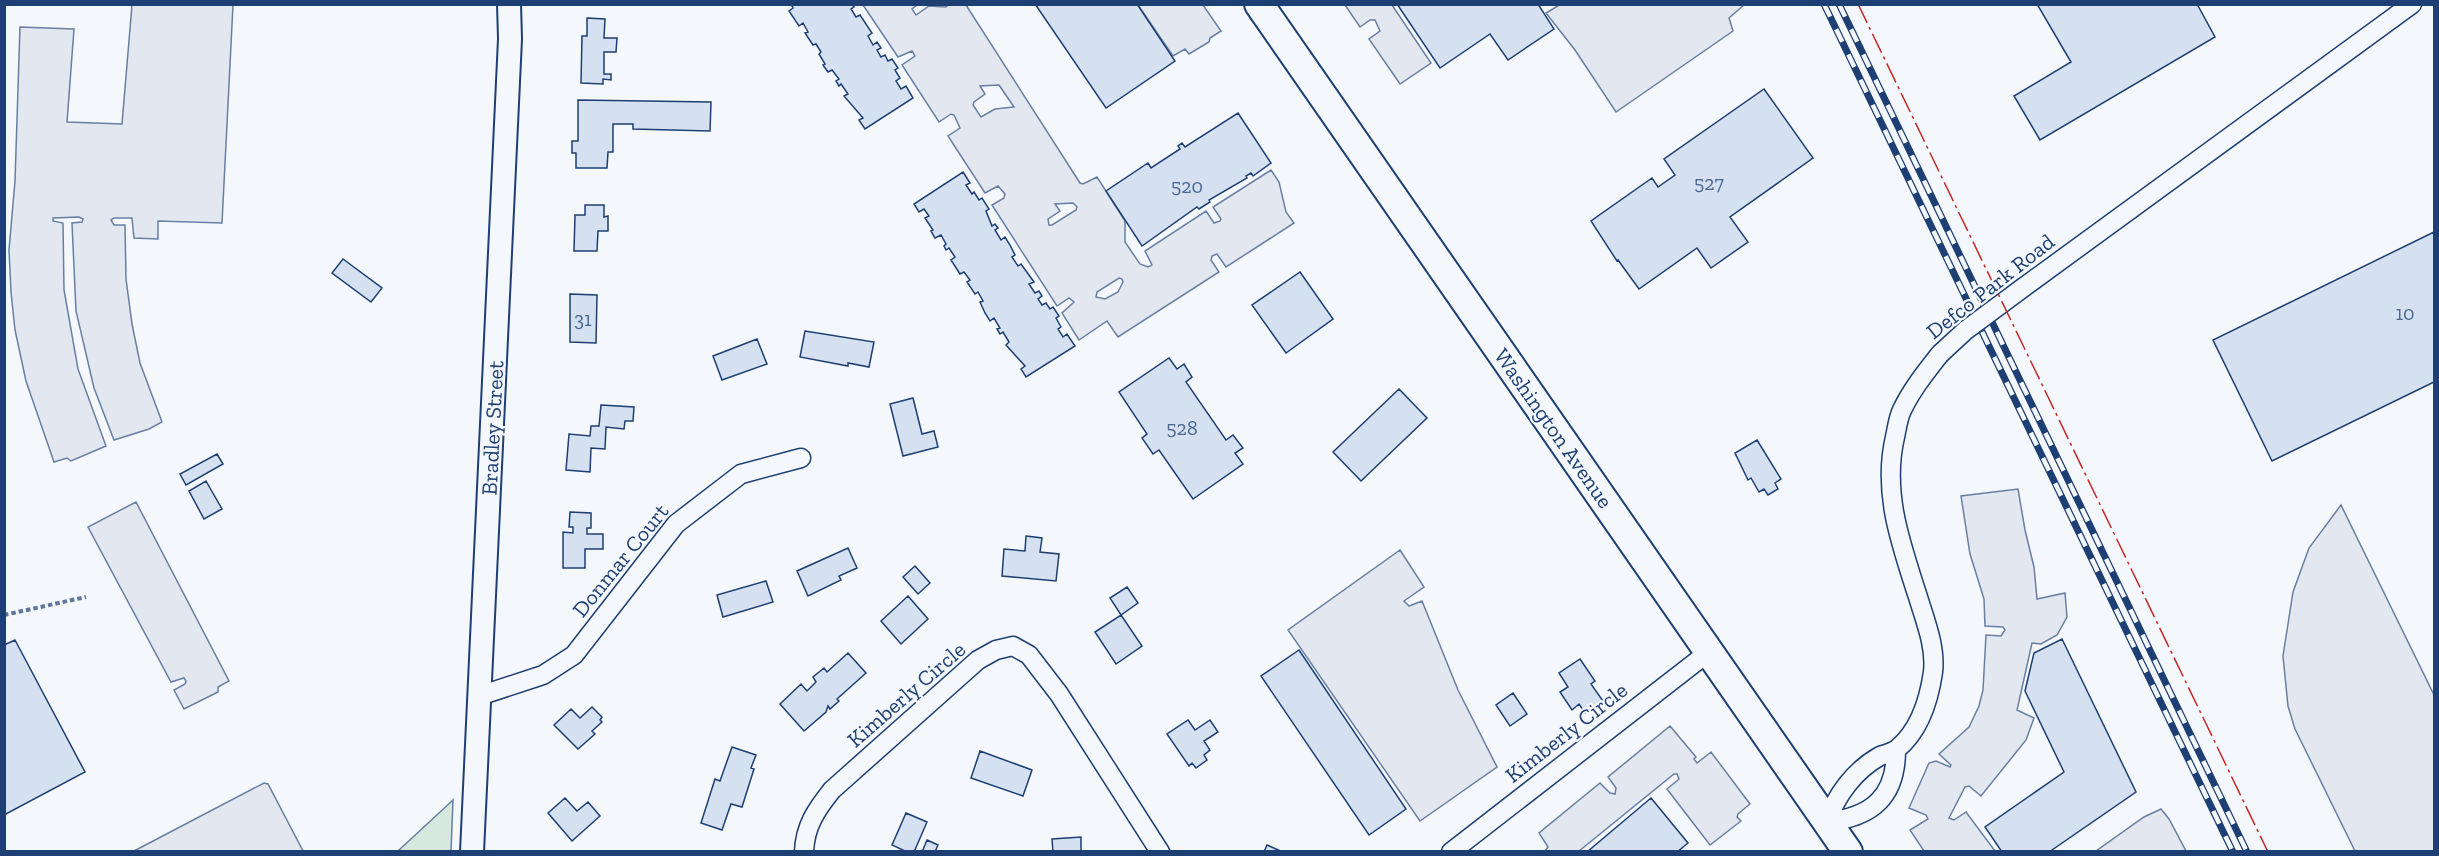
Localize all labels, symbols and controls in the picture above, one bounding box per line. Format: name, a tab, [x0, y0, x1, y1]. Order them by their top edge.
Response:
house number: 527	[1694, 171, 1725, 195]
house number: 520	[1171, 174, 1203, 198]
street label: Defco Park Road	[1921, 228, 2060, 345]
house number: 10	[2395, 301, 2415, 325]
house number: 31	[574, 307, 592, 331]
street label: Washington Avenue	[1488, 343, 1619, 513]
street label: Bradley Street	[475, 359, 510, 496]
house number: 528	[1166, 416, 1198, 440]
street label: Donmar Court	[566, 497, 675, 622]
street label: Kimberly Circle	[842, 636, 971, 753]
street label: Kimberly Circle	[1500, 676, 1633, 788]

